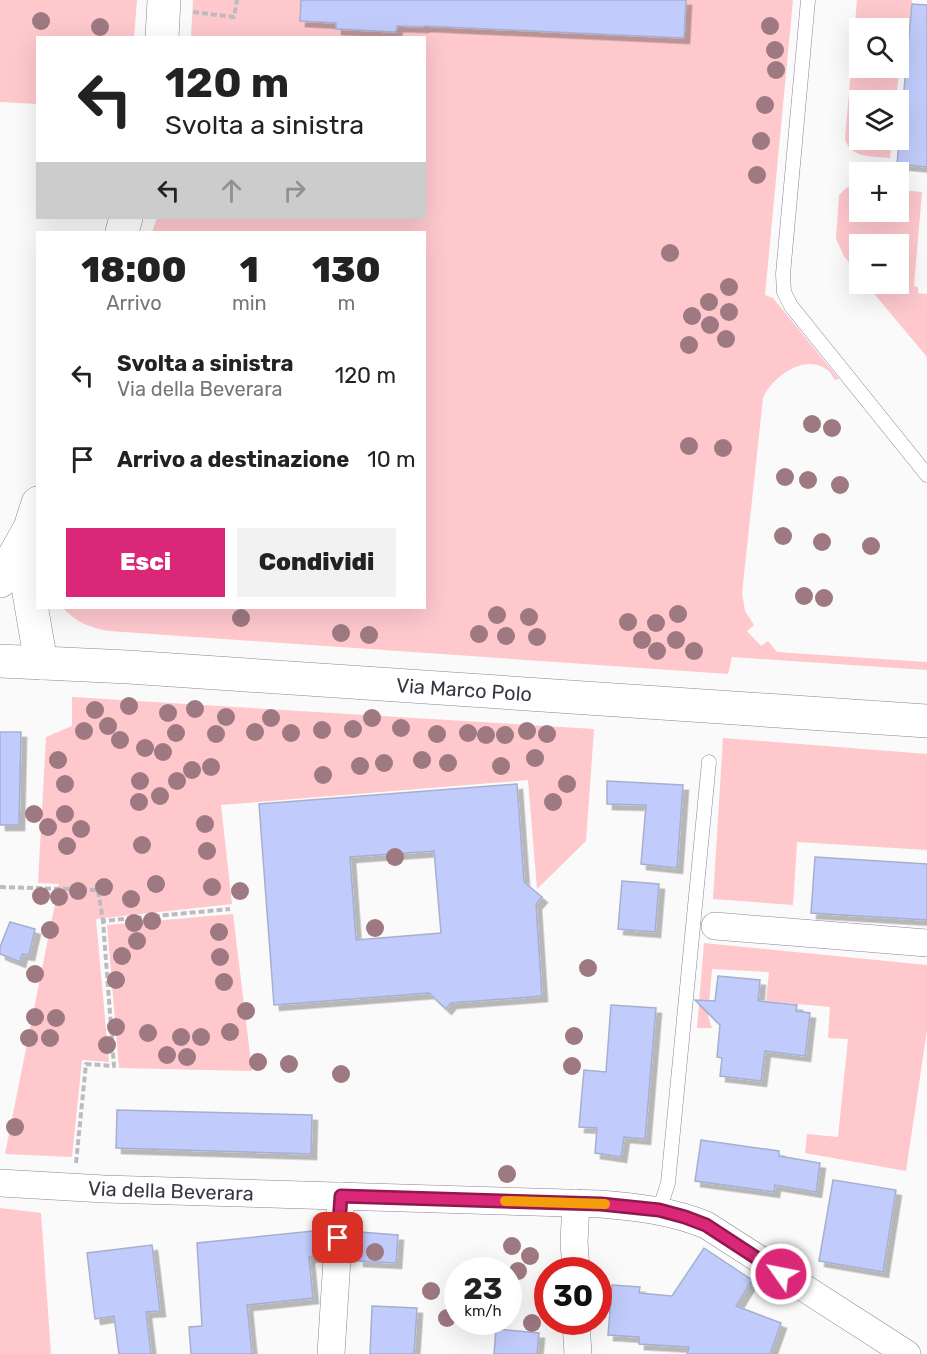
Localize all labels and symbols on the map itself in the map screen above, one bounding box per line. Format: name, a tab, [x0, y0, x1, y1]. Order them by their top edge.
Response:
street label: Via Marco Polo	[395, 673, 533, 706]
street label: Via della Beverara	[87, 1176, 254, 1206]
pin	[312, 1212, 363, 1263]
position arrow	[749, 1242, 813, 1306]
speed limit sign: 30	[534, 1257, 612, 1335]

